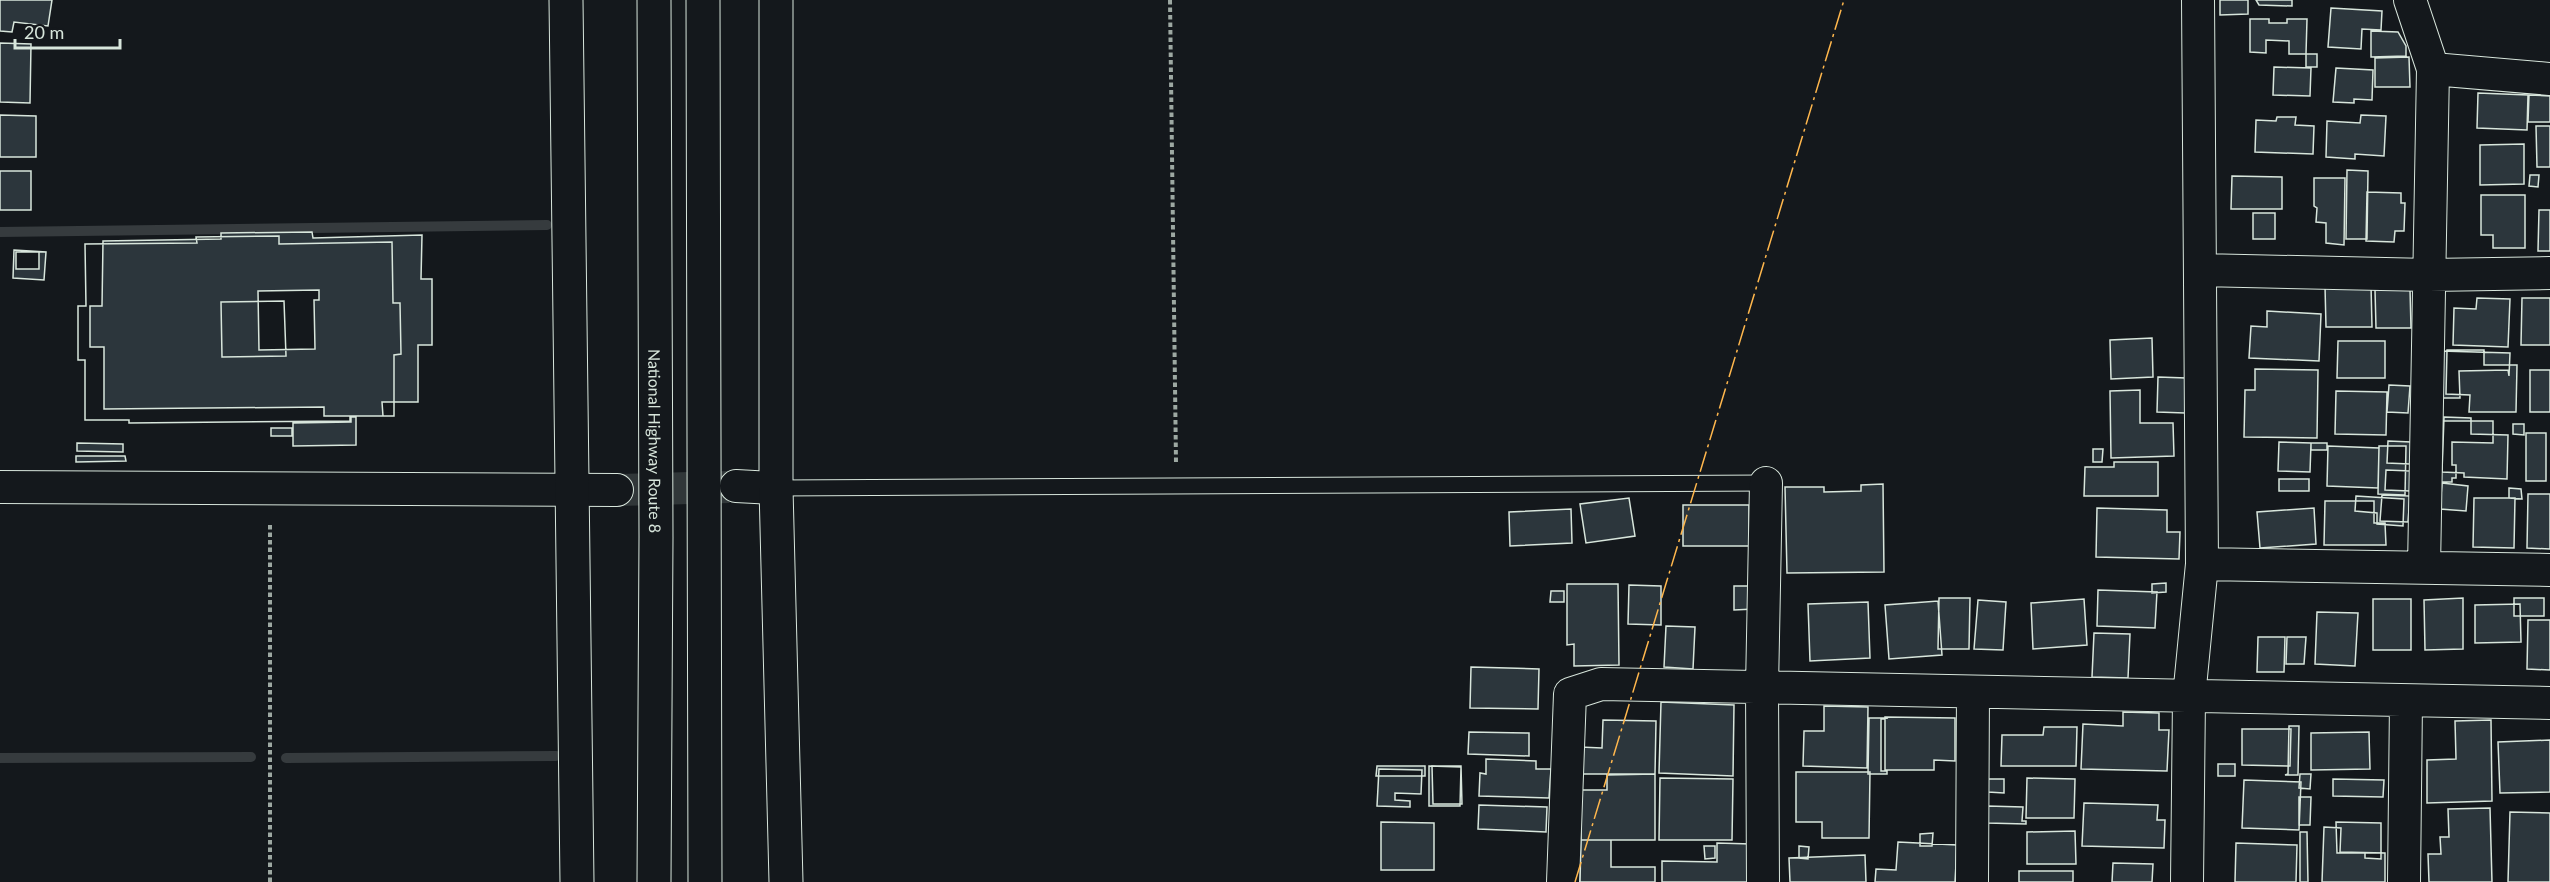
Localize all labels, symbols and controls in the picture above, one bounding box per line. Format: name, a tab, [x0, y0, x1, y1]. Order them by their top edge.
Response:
scale bar	[15, 12, 120, 50]
text: 20 m	[24, 21, 64, 43]
street label: National Highway Route 8	[646, 349, 665, 533]

